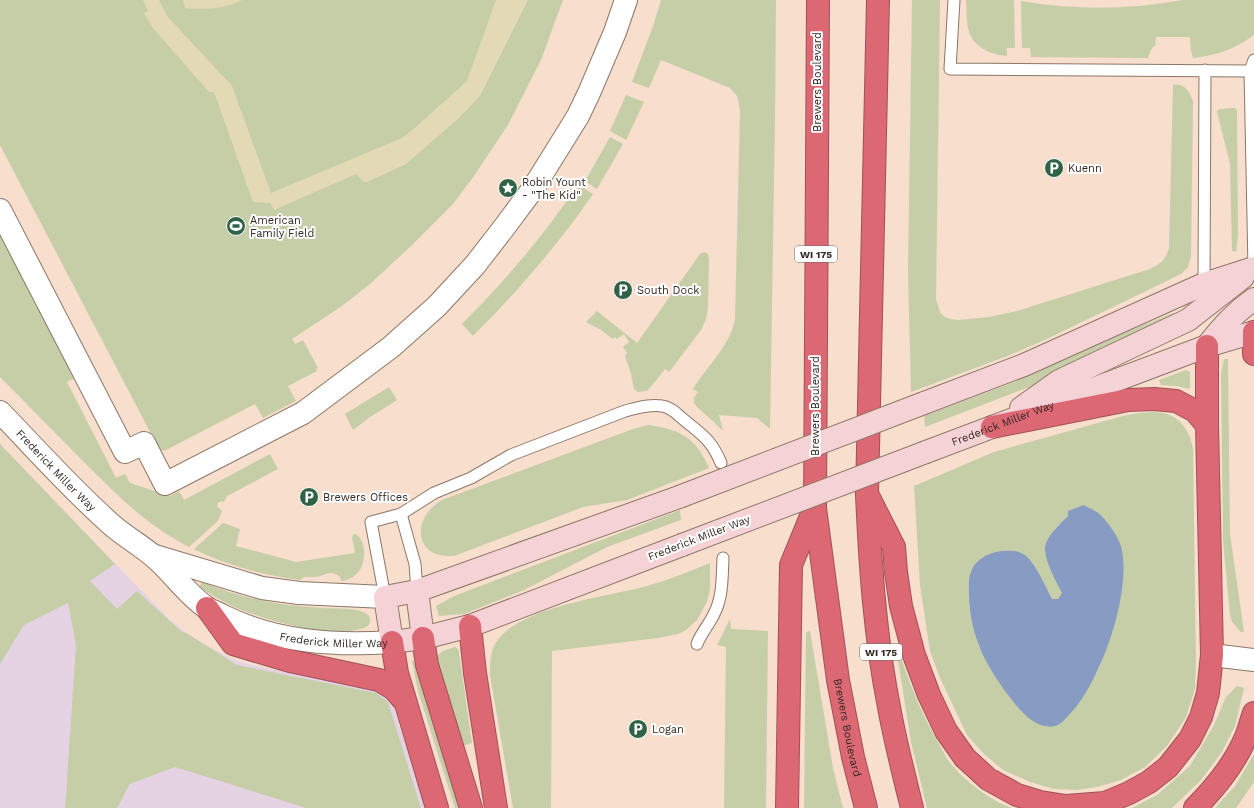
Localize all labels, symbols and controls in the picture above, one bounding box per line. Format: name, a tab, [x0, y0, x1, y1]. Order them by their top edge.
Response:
street label: Brewers Boulevard	[811, 32, 824, 132]
parking icon: Kuenn	[1043, 157, 1065, 179]
place label: Kuenn	[1068, 162, 1102, 175]
place label: Robin Yount - "The Kid"	[522, 176, 586, 202]
place icon: Robin Yount - "The Kid"	[497, 177, 519, 199]
place label: American Family Field	[250, 214, 314, 240]
sports icon: American Family Field	[225, 215, 247, 237]
road number: WI 175	[795, 246, 837, 262]
parking icon: South Dock	[612, 279, 634, 301]
place label: South Dock	[637, 284, 700, 297]
street label: Brewers Boulevard	[809, 356, 822, 456]
street label: Frederick Miller Way	[950, 398, 1056, 448]
street label: Frederick Miller Way	[14, 427, 99, 514]
parking icon: Brewers Offices	[298, 486, 320, 508]
place label: Brewers Offices	[323, 491, 408, 504]
street label: Frederick Miller Way	[646, 512, 752, 563]
street label: Frederick Miller Way	[278, 629, 388, 650]
road number: WI 175	[860, 644, 902, 660]
street label: Brewers Boulevard	[831, 677, 864, 778]
parking icon: Logan	[627, 718, 649, 740]
place label: Logan	[652, 723, 684, 736]

